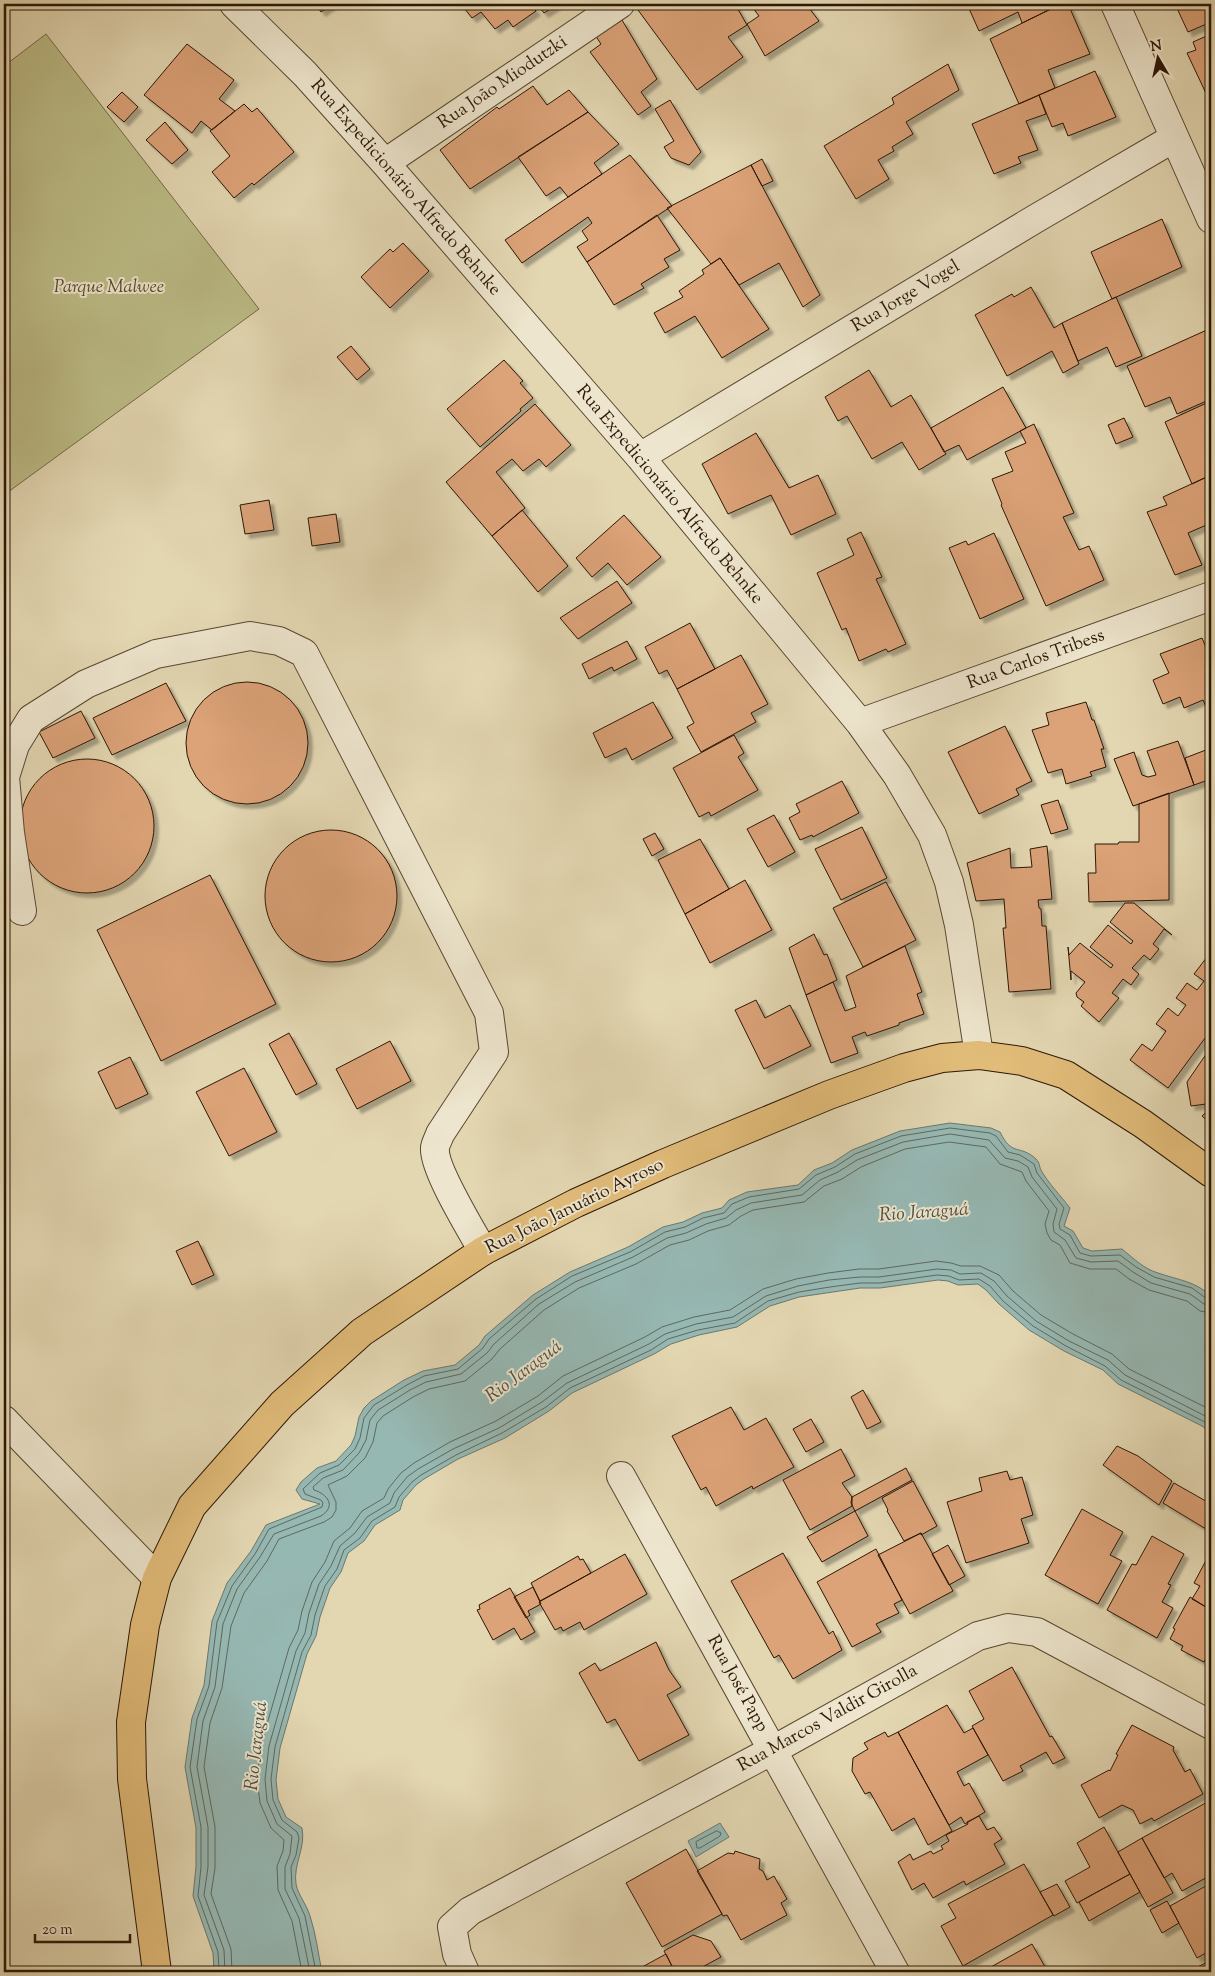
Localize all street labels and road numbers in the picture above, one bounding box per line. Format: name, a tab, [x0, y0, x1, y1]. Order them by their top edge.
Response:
street label: Rua João Miodutzki	[433, 30, 573, 136]
street label: Rua Expedicionário Alfredo Behnke	[303, 74, 507, 302]
street label: Rua Jorge Vogel	[847, 254, 965, 340]
street label: Rua Expedicionário Alfredo Behnke	[569, 380, 769, 610]
street label: Rua Carlos Tribess	[964, 623, 1108, 697]
street label: Rua João Januário Ayroso	[481, 1152, 669, 1262]
street label: Rua José Papp	[700, 1631, 774, 1737]
street label: Rua Marcos Valdir Girolla	[733, 1659, 923, 1779]

